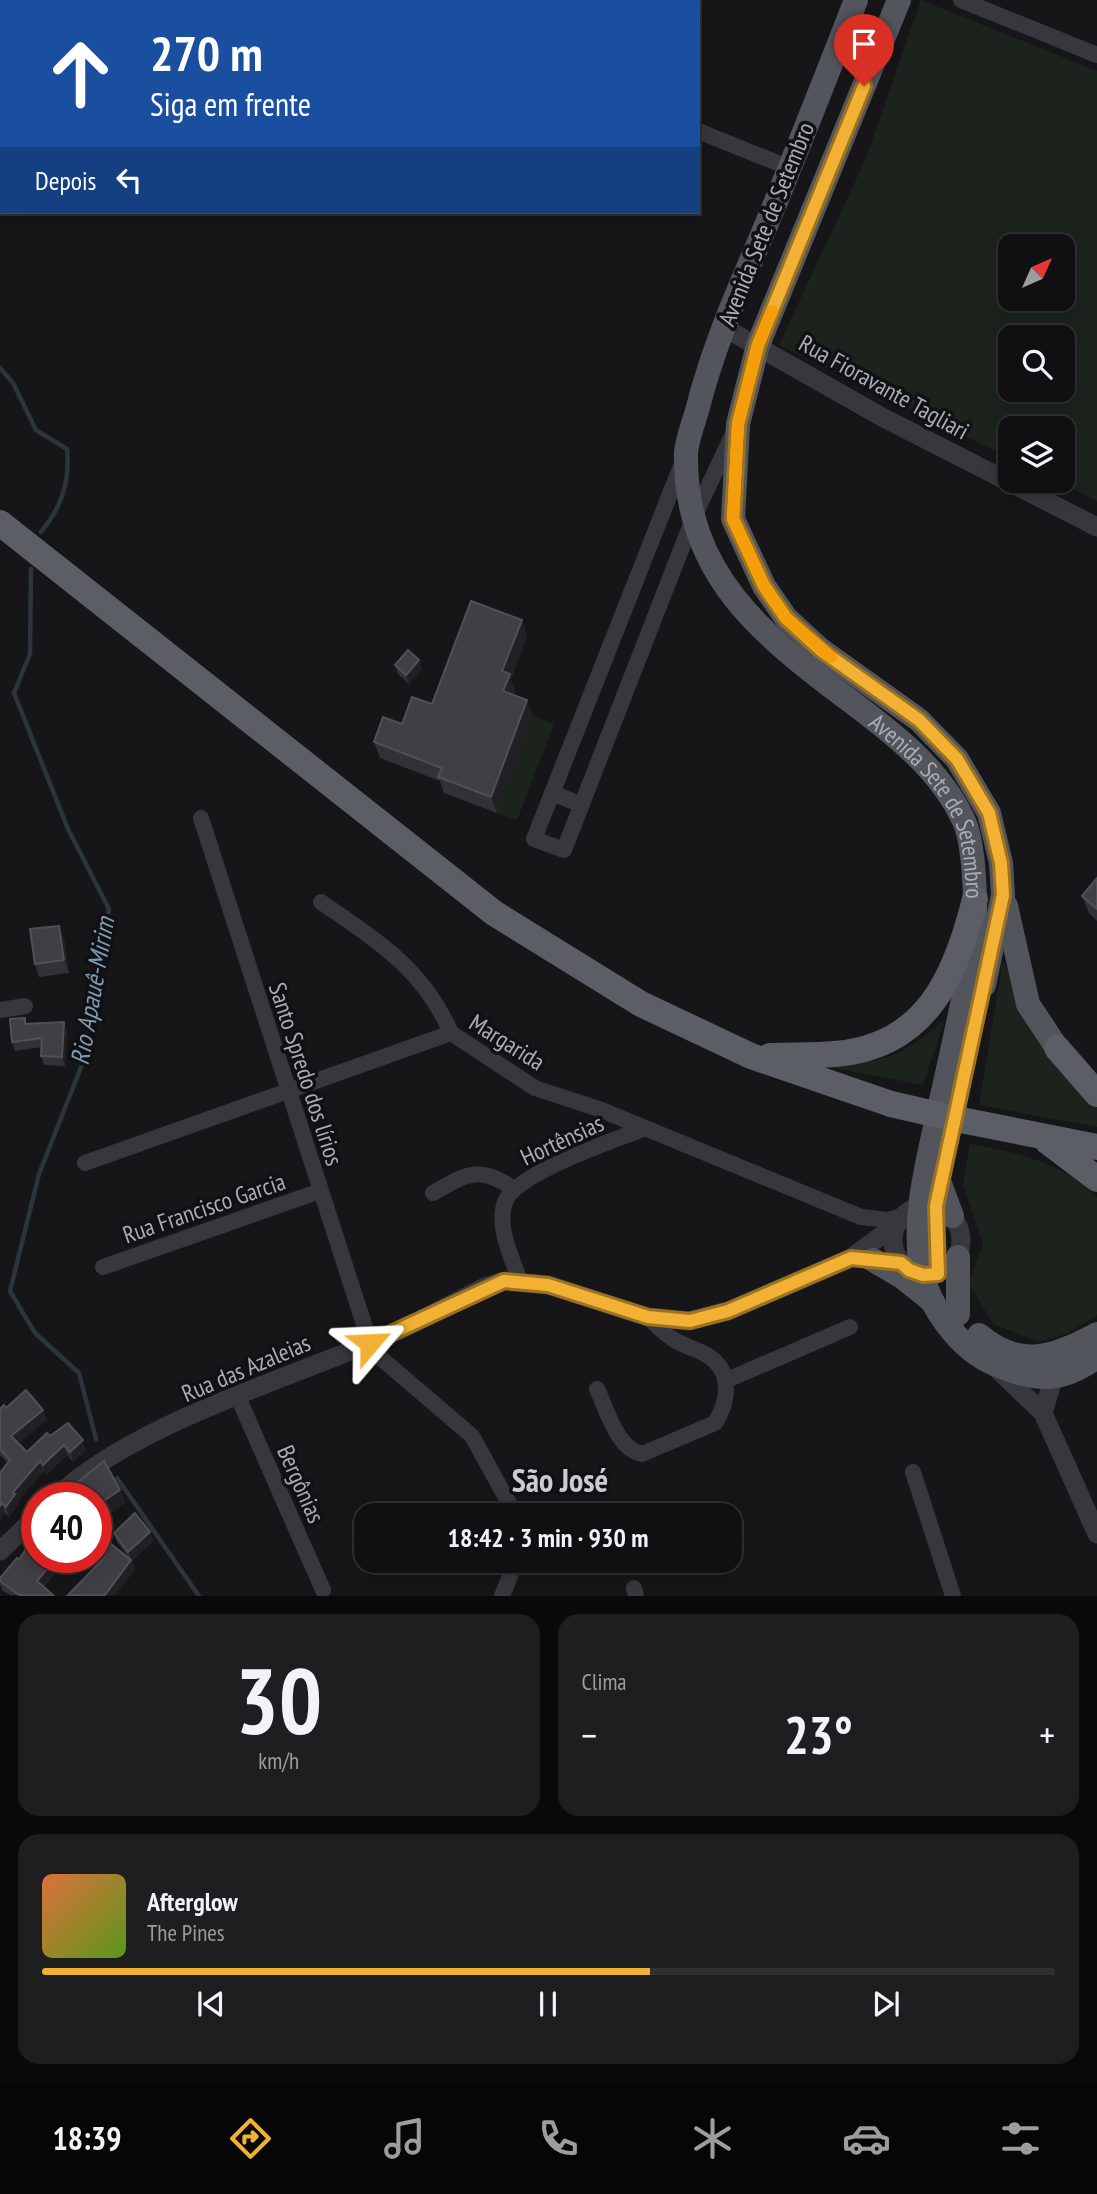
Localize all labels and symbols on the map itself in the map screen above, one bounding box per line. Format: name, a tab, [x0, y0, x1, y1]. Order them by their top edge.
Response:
pin	[834, 14, 894, 86]
street label: Avenida Sete de Setembro	[711, 118, 821, 330]
north arrow	[998, 234, 1074, 312]
street label: Rua Fioravante Tagliari	[794, 328, 974, 446]
street label: Avenida Sete de Setembro	[863, 706, 990, 899]
water label: Rio Apauê-Mirim	[63, 912, 122, 1068]
street label: Santo Spredo dos lírios	[262, 979, 350, 1169]
street label: Margarida	[463, 1007, 551, 1077]
street label: Hortênsias	[515, 1107, 609, 1173]
street label: Rua Francisco Garcia	[119, 1166, 289, 1250]
position arrow	[333, 1306, 407, 1380]
street label: Rua das Azaleias	[177, 1327, 315, 1409]
street label: Bergônias	[270, 1440, 332, 1528]
district label: São José	[512, 1459, 608, 1501]
speed limit sign: 40	[21, 1482, 112, 1573]

